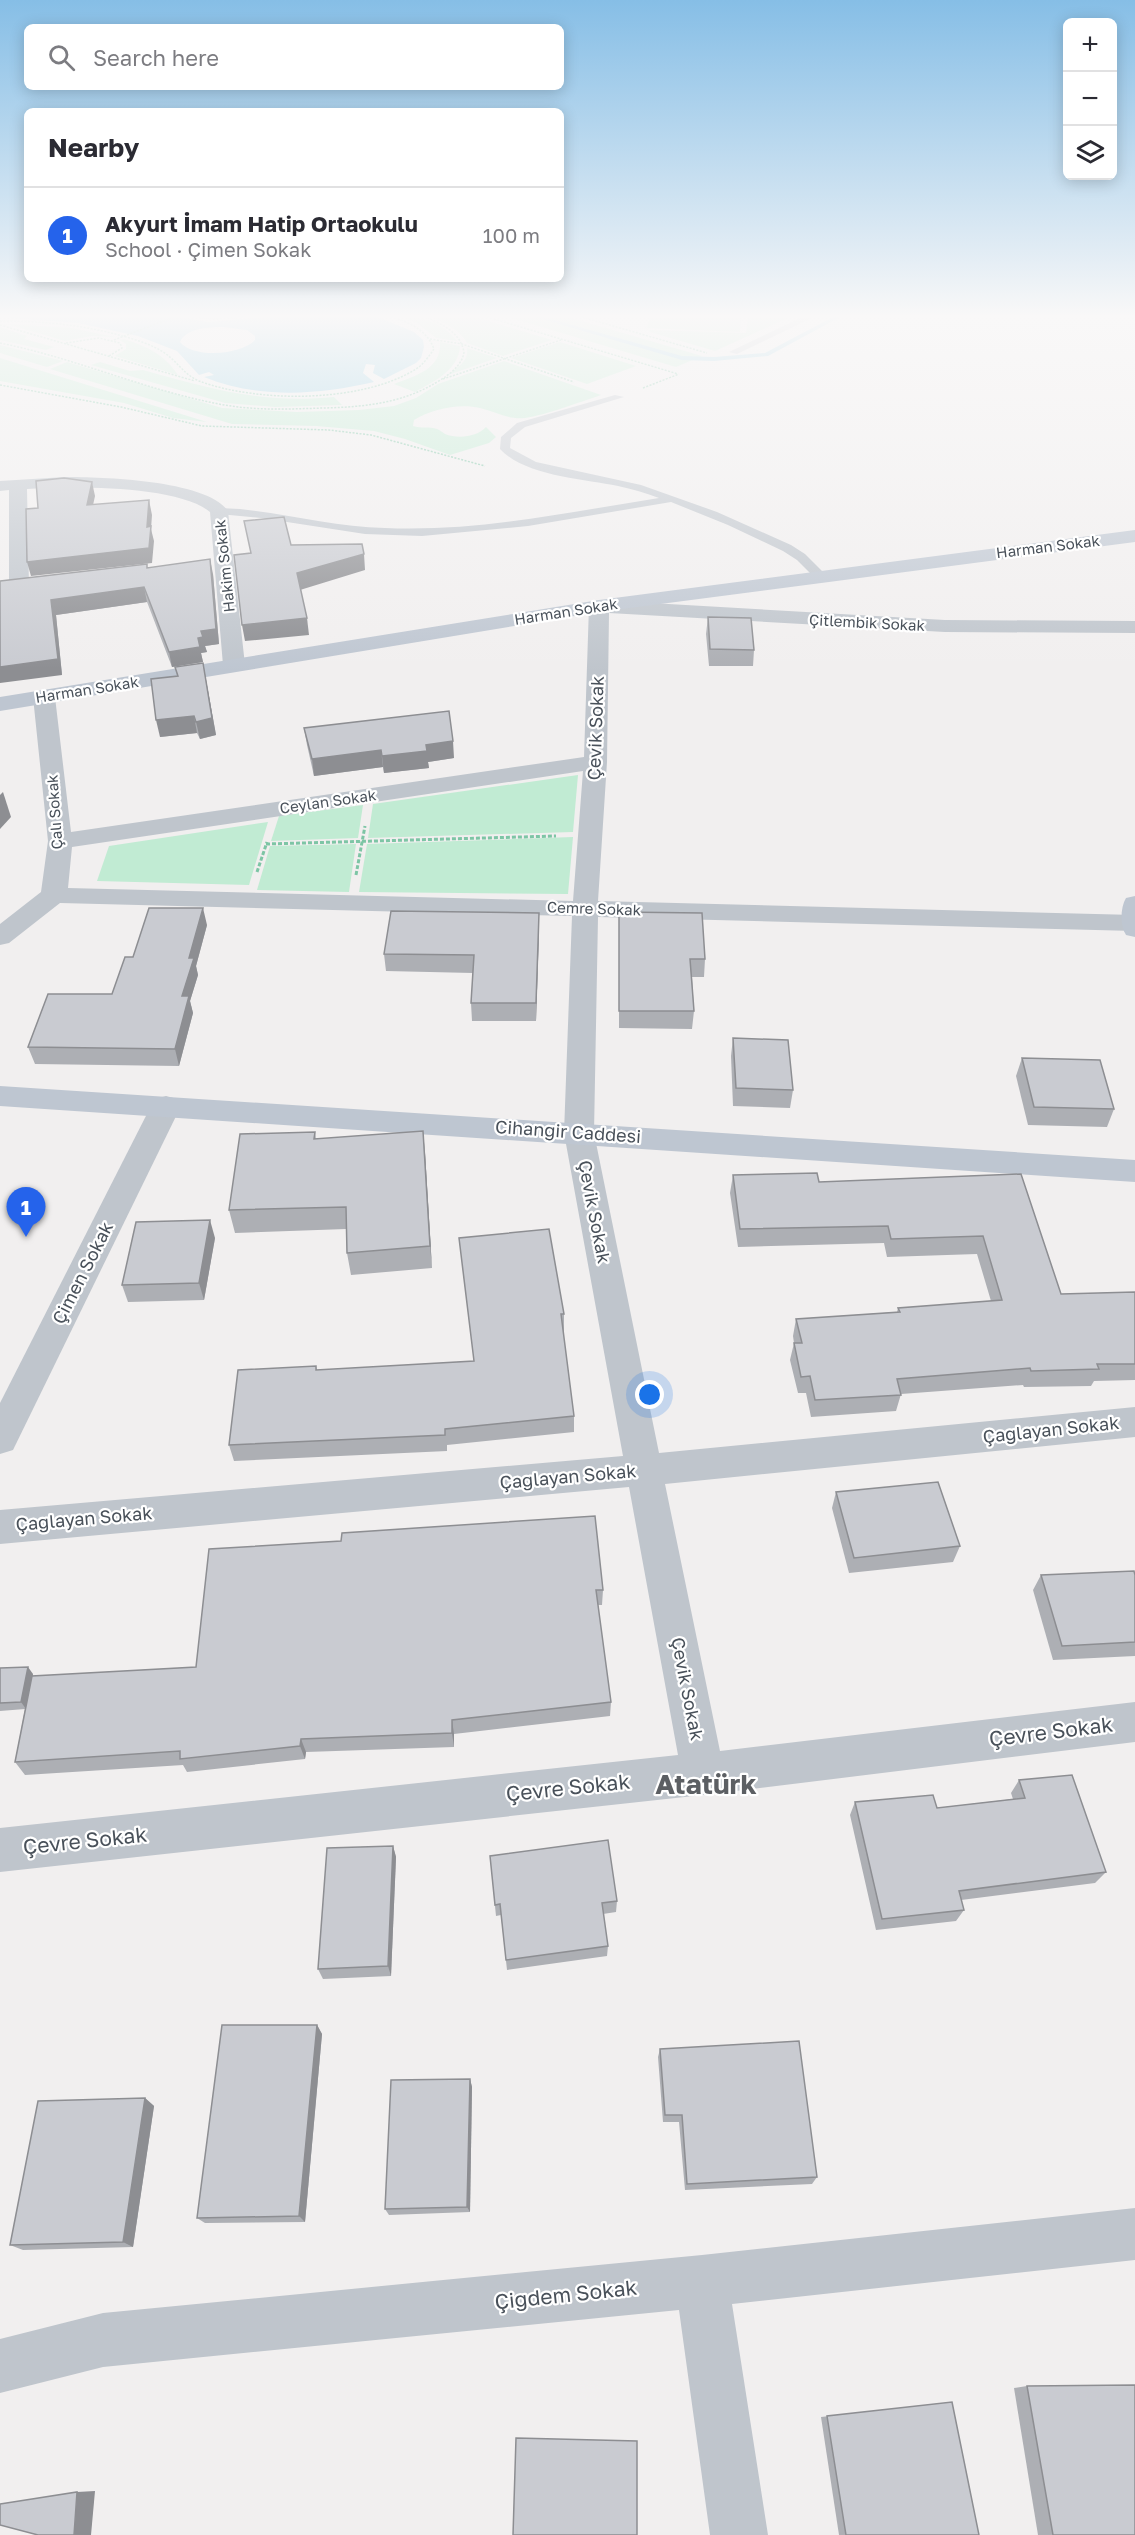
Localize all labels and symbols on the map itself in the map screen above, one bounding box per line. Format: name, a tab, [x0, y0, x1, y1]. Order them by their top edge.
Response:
street label: Hakim Sokak	[210, 518, 238, 613]
street label: Harman Sokak	[995, 531, 1101, 561]
street label: Harman Sokak	[513, 594, 619, 628]
street label: Çitlembik Sokak	[809, 610, 926, 634]
street label: Harman Sokak	[34, 672, 140, 706]
street label: Çevik Sokak	[582, 675, 608, 781]
street label: Çalı Sokak	[42, 773, 66, 850]
street label: Ceylan Sokak	[279, 785, 378, 817]
street label: Cemre Sokak	[547, 897, 642, 919]
street label: Cihangir Caddesi	[494, 1115, 642, 1147]
street label: Çevik Sokak	[574, 1158, 616, 1265]
pin: 1	[6, 1188, 46, 1237]
street label: Çimen Sokak	[47, 1218, 117, 1327]
your location	[635, 1380, 664, 1409]
street label: Çağlayan Sokak	[982, 1411, 1120, 1447]
street label: Çağlayan Sokak	[499, 1459, 637, 1493]
street label: Çağlayan Sokak	[15, 1501, 153, 1535]
street label: Çevik Sokak	[667, 1635, 709, 1742]
street label: Çevre Sokak	[987, 1710, 1114, 1752]
district label: Atatürk	[655, 1767, 757, 1800]
street label: Çevre Sokak	[505, 1768, 631, 1806]
street label: Çevre Sokak	[22, 1821, 148, 1859]
street label: Çiğdem Sokak	[493, 2274, 639, 2314]

